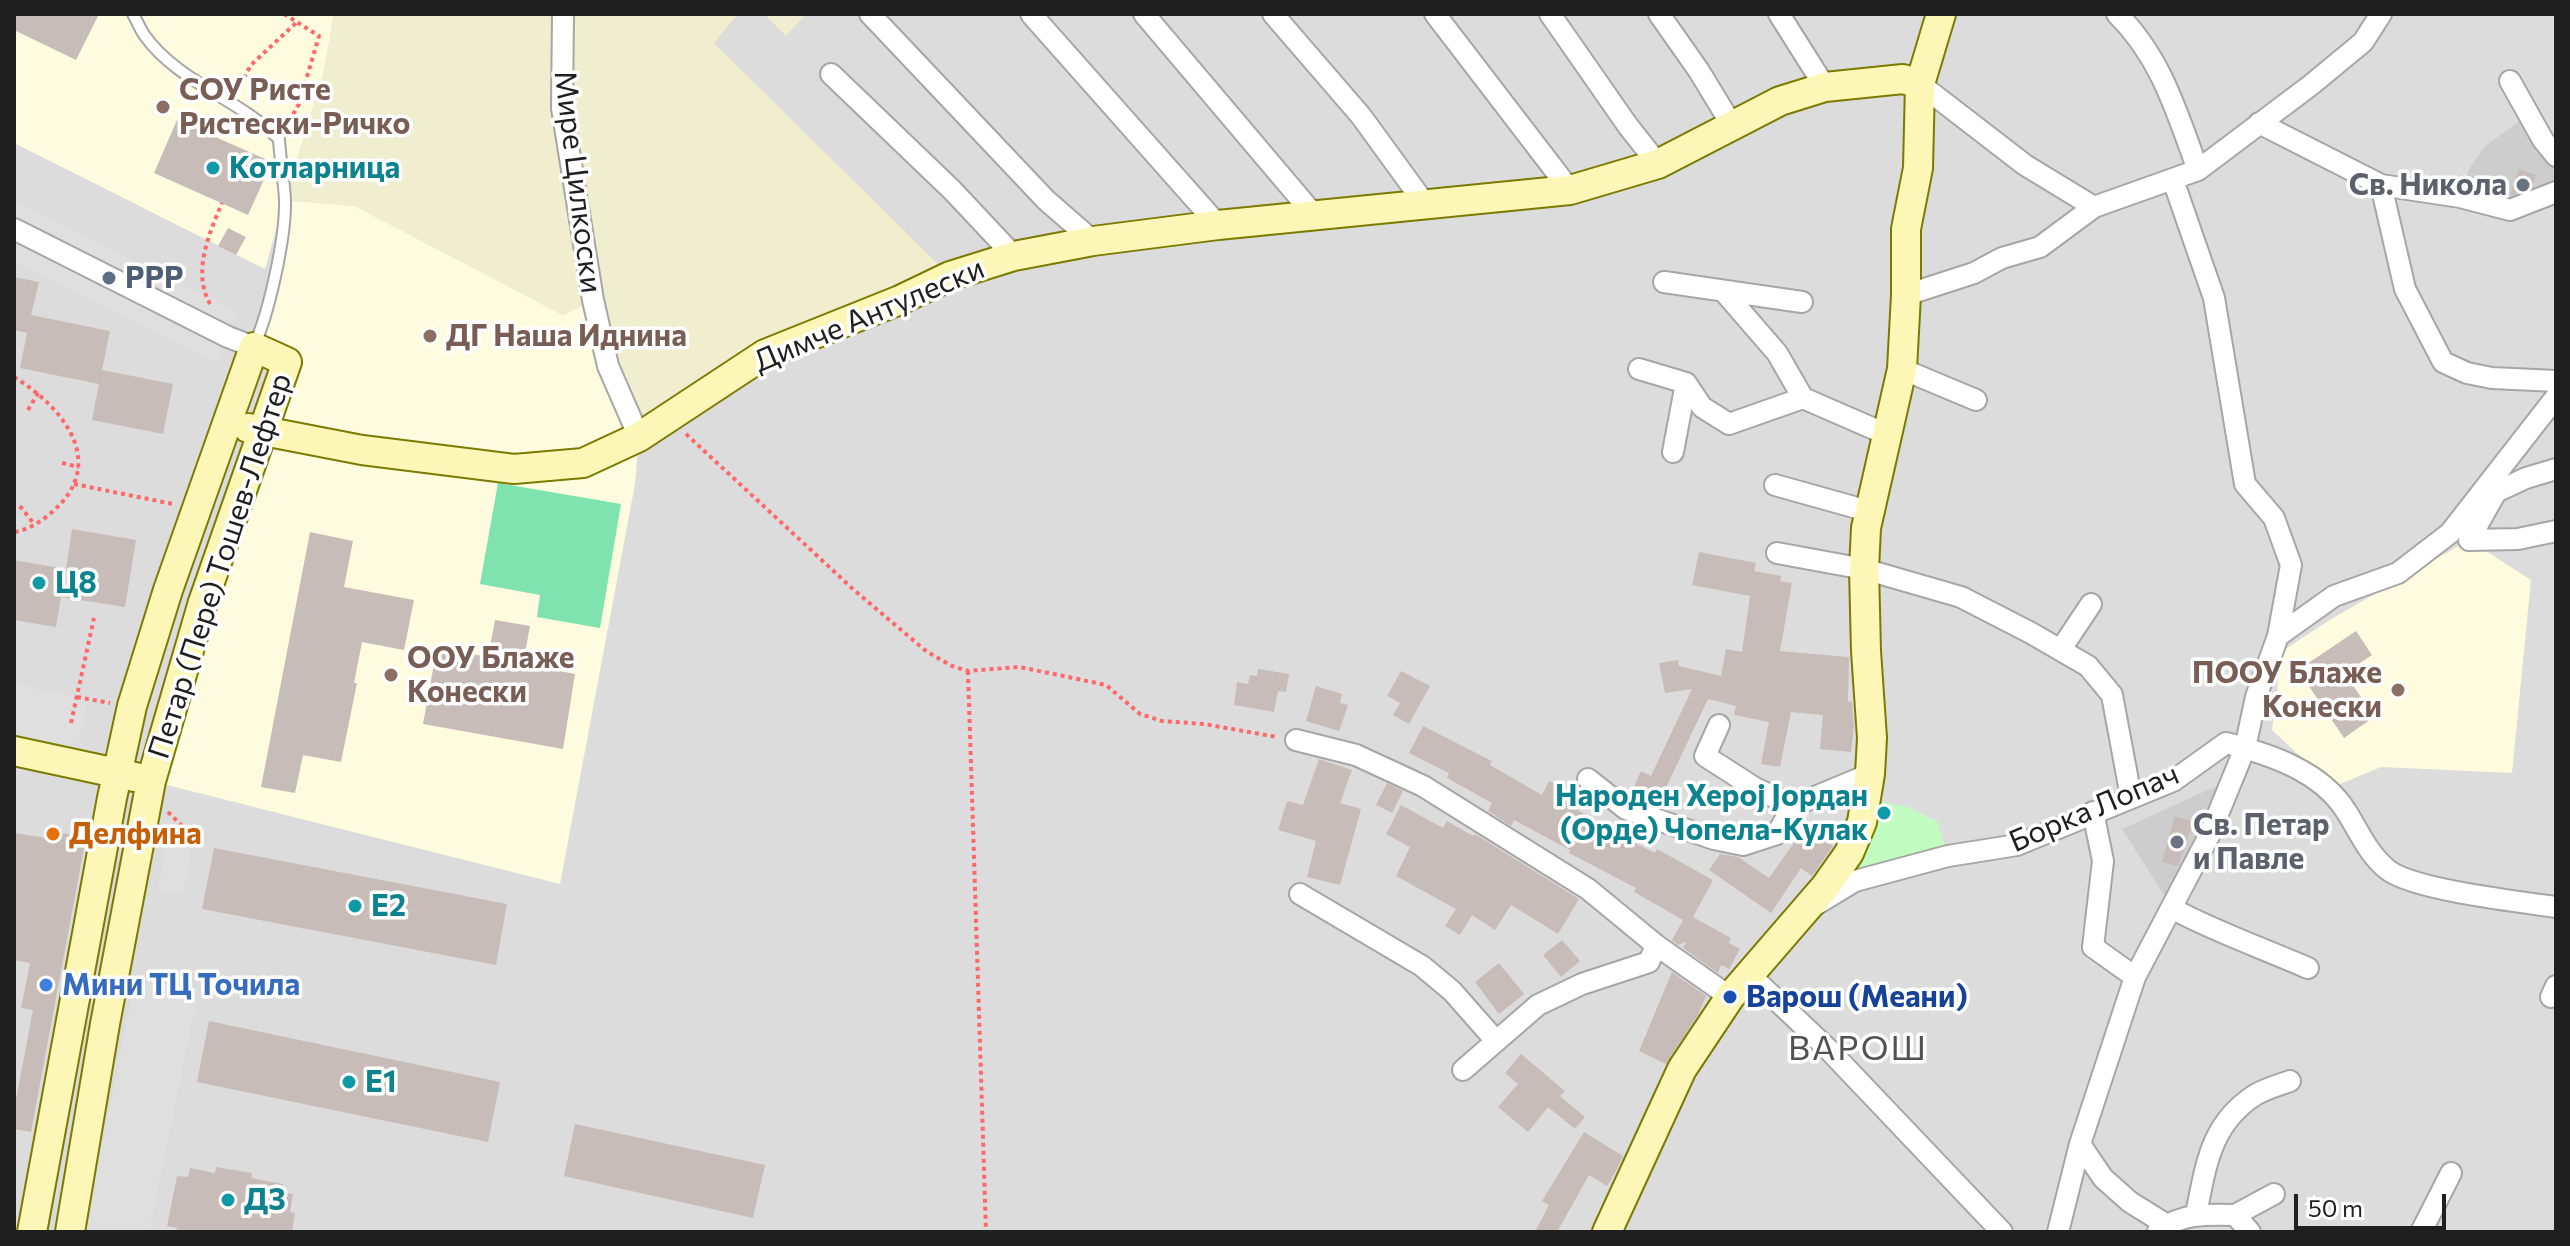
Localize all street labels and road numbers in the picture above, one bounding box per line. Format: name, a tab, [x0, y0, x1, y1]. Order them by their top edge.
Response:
street label: Мире Цилкоски	[546, 69, 610, 295]
street label: Димче Антулески	[748, 250, 990, 380]
street label: Петар (Пере) Тошев-Лефтер	[141, 369, 299, 763]
street label: Борка Лопач	[2004, 756, 2184, 860]

